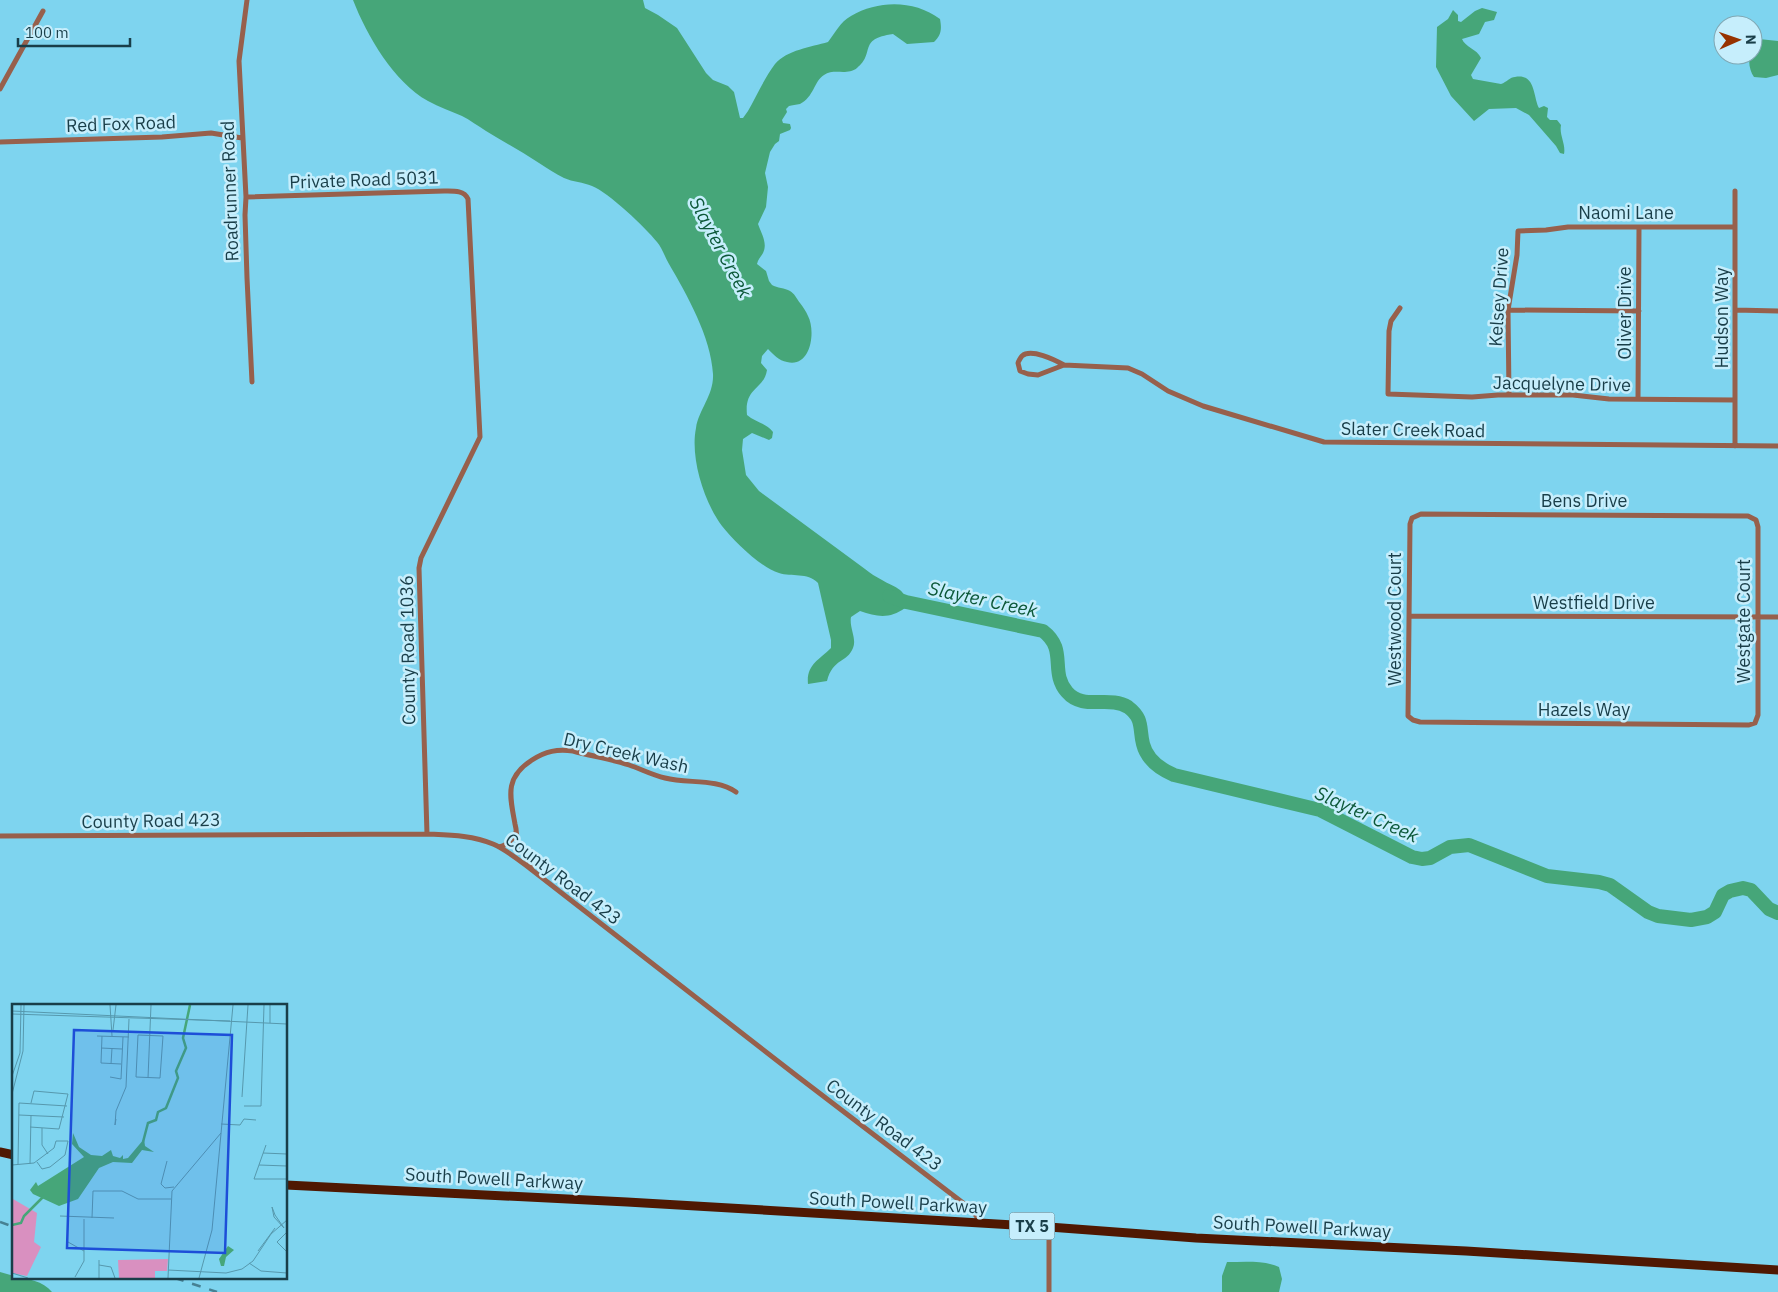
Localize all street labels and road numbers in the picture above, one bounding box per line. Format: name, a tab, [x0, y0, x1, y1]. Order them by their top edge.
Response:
street label: Red Fox Road	[66, 110, 176, 137]
street label: Roadrunner Road	[216, 120, 243, 262]
street label: Private Road 5031	[289, 165, 439, 194]
street label: Naomi Lane	[1578, 201, 1674, 224]
street label: Kelsey Drive	[1484, 247, 1513, 347]
street label: Oliver Drive	[1613, 266, 1636, 360]
street label: Hudson Way	[1710, 267, 1733, 369]
street label: Jacquelyne Drive	[1493, 371, 1631, 396]
street label: Slater Creek Road	[1341, 417, 1485, 442]
street label: Bens Drive	[1541, 489, 1627, 512]
street label: Westwood Court	[1383, 552, 1406, 686]
street label: Westgate Court	[1732, 559, 1755, 683]
street label: County Road 1036	[395, 575, 420, 725]
street label: Westfield Drive	[1533, 591, 1655, 614]
street label: Hazels Way	[1538, 698, 1630, 721]
street label: Dry Creek Wash	[561, 727, 691, 778]
street label: County Road 423	[81, 808, 221, 833]
street label: County Road 423	[501, 828, 626, 930]
street label: County Road 423	[822, 1074, 947, 1176]
street label: South Powell Parkway	[404, 1162, 584, 1195]
street label: South Powell Parkway	[808, 1186, 988, 1219]
street label: South Powell Parkway	[1212, 1210, 1392, 1243]
road number: TX 5	[1010, 1212, 1054, 1240]

